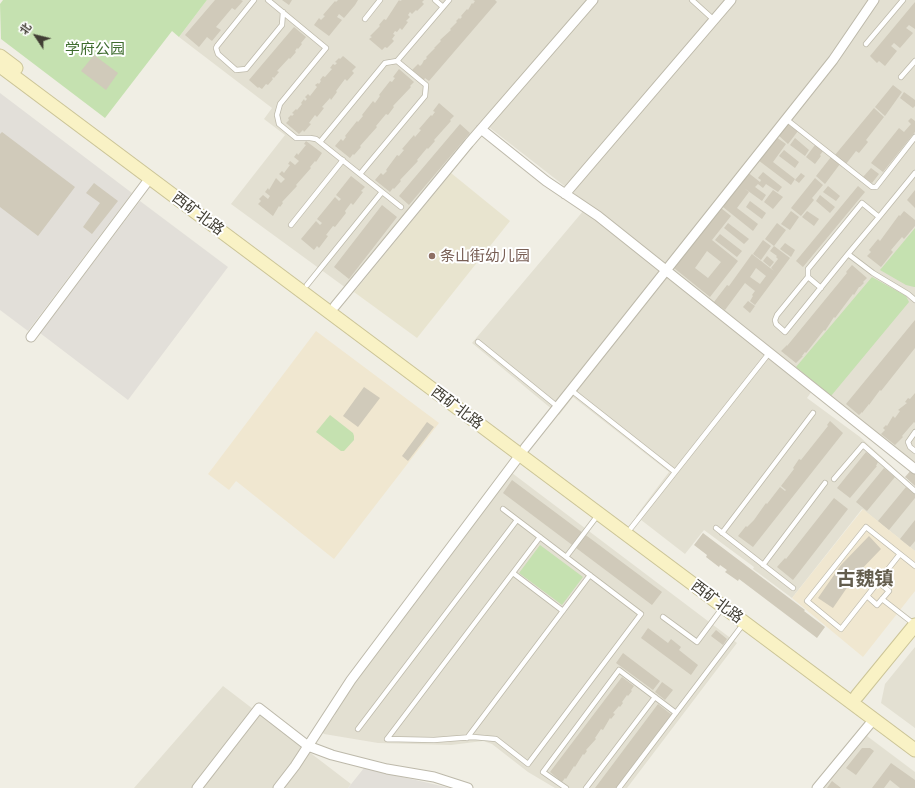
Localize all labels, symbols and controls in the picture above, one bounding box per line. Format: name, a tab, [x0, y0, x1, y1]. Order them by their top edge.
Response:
north arrow	[16, 16, 56, 56]
text: 北	[18, 21, 33, 36]
park label: 学府公园	[65, 40, 125, 58]
street label: 西矿北路	[169, 189, 227, 239]
place label: 条山街幼儿园	[440, 247, 530, 265]
marker: 条山街幼儿园	[427, 251, 437, 261]
street label: 西矿北路	[428, 383, 486, 433]
district label: 古魏镇	[837, 568, 893, 590]
street label: 西矿北路	[688, 577, 746, 627]

